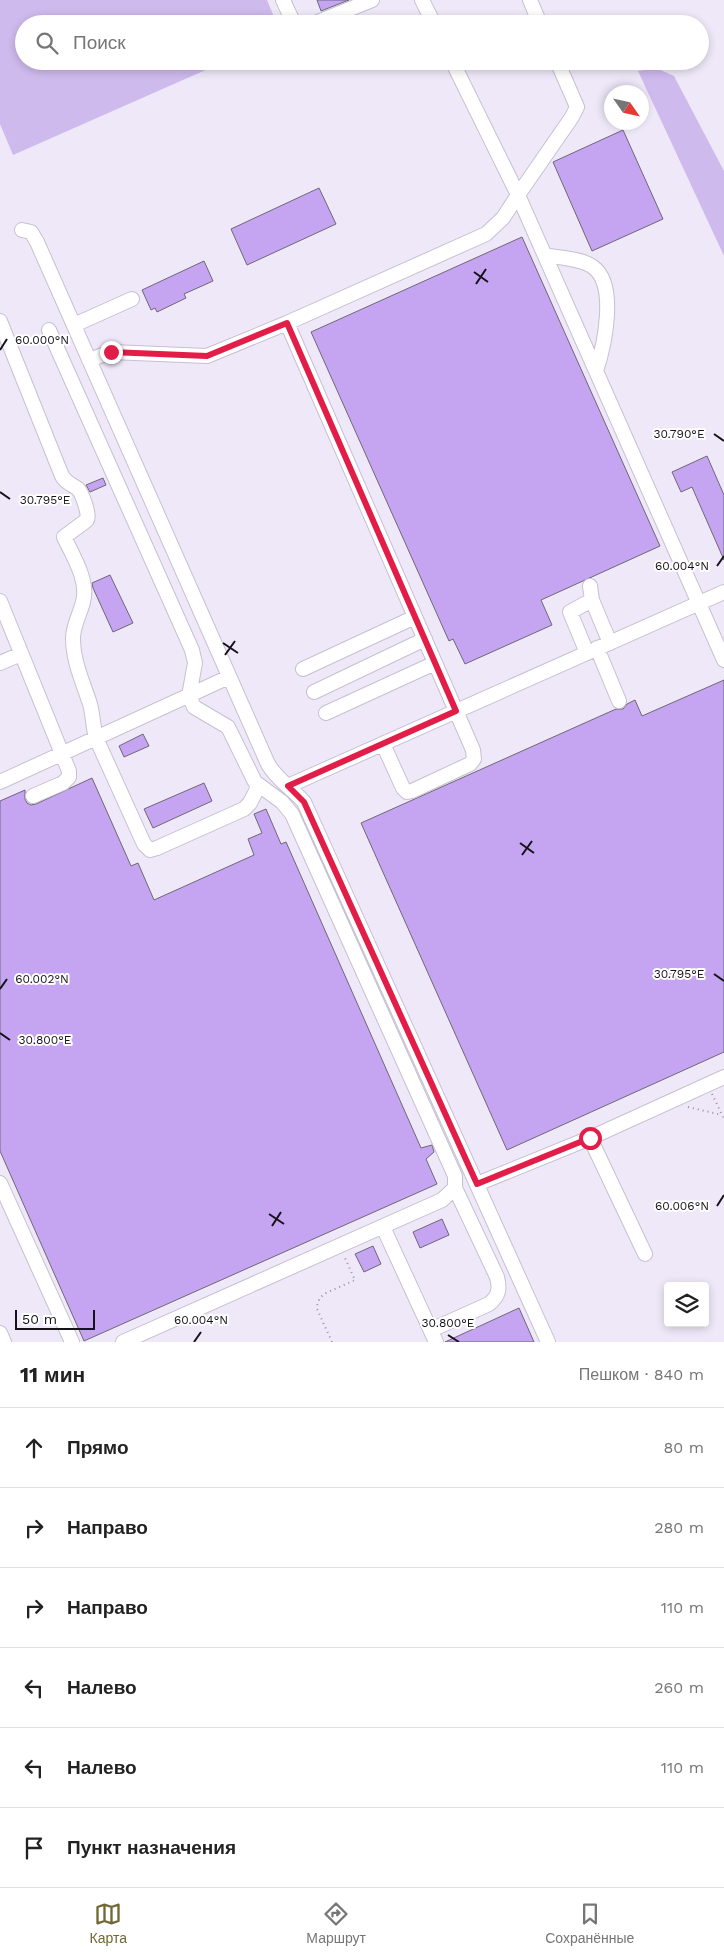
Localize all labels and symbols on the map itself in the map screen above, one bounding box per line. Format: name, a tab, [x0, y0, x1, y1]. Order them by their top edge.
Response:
north arrow	[604, 85, 649, 130]
text: 60.000°N	[15, 333, 69, 347]
route end	[100, 341, 123, 364]
text: 30.790°E	[653, 427, 705, 441]
text: 30.795°E	[20, 493, 71, 507]
text: 60.004°N	[655, 559, 709, 573]
text: 30.795°E	[654, 967, 705, 981]
text: 60.002°N	[15, 972, 69, 986]
text: 30.800°E	[19, 1033, 72, 1047]
route start	[579, 1127, 602, 1150]
text: 60.006°N	[655, 1199, 709, 1213]
scale bar	[15, 1307, 95, 1330]
text: 60.004°N	[174, 1313, 228, 1327]
text: 30.800°E	[422, 1316, 475, 1330]

